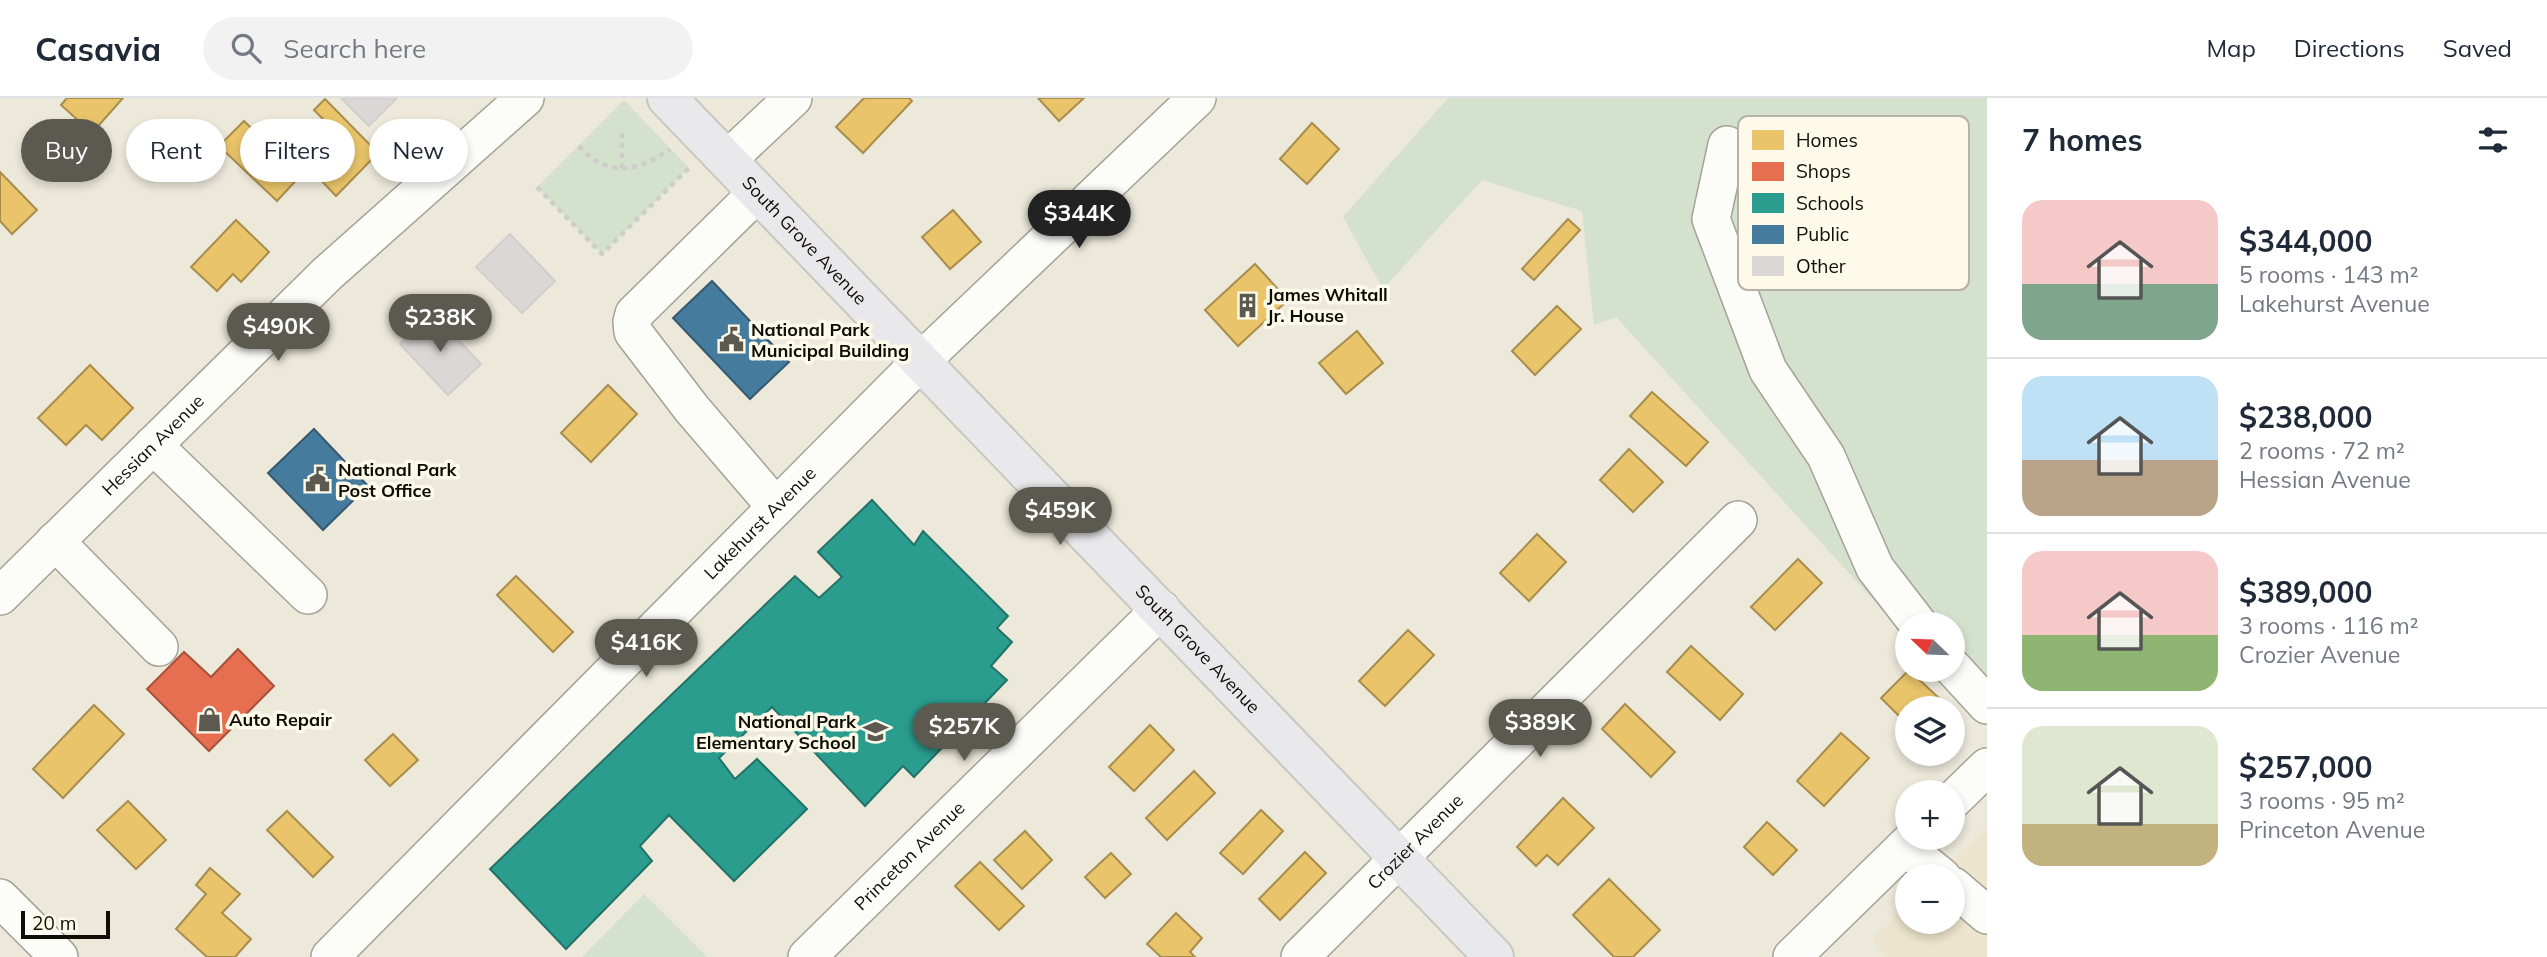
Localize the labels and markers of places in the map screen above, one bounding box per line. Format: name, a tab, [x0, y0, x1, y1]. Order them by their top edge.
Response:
pin: $344K	[1030, 190, 1128, 250]
place label: James Whitall Jr. House	[1267, 283, 1388, 327]
building icon: James Whitall Jr. House	[1233, 291, 1261, 319]
pin: $238K	[391, 294, 489, 354]
pin: $490K	[229, 303, 327, 363]
place label: National Park Municipal Building	[751, 318, 909, 362]
public building icon: National Park Municipal Building	[717, 326, 745, 354]
place label: National Park Post Office	[338, 458, 457, 502]
public building icon: National Park Post Office	[304, 466, 332, 494]
pin: $459K	[1011, 488, 1109, 547]
pin: $416K	[597, 620, 695, 679]
pin: $389K	[1491, 700, 1589, 759]
pin: $257K	[915, 704, 1013, 763]
shop icon: Auto Repair	[195, 706, 223, 734]
place label: Auto Repair	[229, 708, 333, 731]
place label: National Park Elementary School	[696, 710, 857, 754]
school or university icon: National Park Elementary School	[862, 718, 890, 746]

